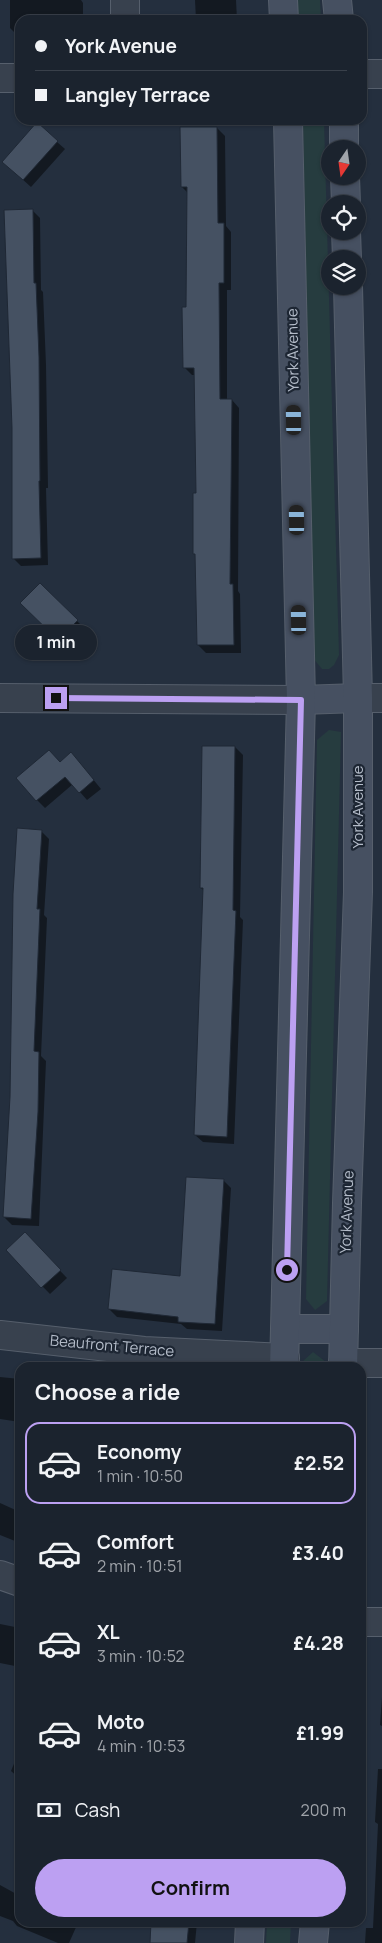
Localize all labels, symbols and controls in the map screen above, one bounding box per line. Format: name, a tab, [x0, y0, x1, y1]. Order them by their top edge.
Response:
text: York Avenue	[65, 33, 177, 59]
text: Langley Terrace	[65, 82, 210, 108]
north arrow	[321, 140, 366, 185]
map controls	[321, 140, 366, 295]
button: locate	[321, 195, 366, 240]
button: layers	[321, 250, 366, 295]
street label: York Avenue	[281, 308, 304, 392]
car	[286, 405, 301, 435]
car	[289, 505, 304, 535]
car	[291, 605, 306, 635]
callout: 1 min	[15, 626, 97, 660]
text: 1 min	[36, 631, 76, 653]
route end	[45, 687, 67, 709]
street label: York Avenue	[347, 765, 368, 849]
street label: York Avenue	[335, 1170, 358, 1254]
route start	[276, 1259, 298, 1281]
street label: Beaufront Terrace	[49, 1330, 175, 1361]
text: Choose a ride	[35, 1377, 180, 1407]
text: Economy	[97, 1439, 181, 1465]
icon: car	[37, 1441, 82, 1486]
text: £2.52	[294, 1450, 344, 1476]
text: 1 min · 10:50	[97, 1465, 183, 1487]
text: Comfort	[97, 1529, 174, 1555]
icon: car	[37, 1531, 82, 1576]
text: £3.40	[292, 1540, 344, 1566]
text: 2 min · 10:51	[97, 1555, 182, 1577]
text: XL	[97, 1619, 120, 1645]
icon: car	[37, 1621, 82, 1666]
text: £4.28	[293, 1630, 344, 1656]
text: 3 min · 10:52	[97, 1645, 185, 1667]
text: Moto	[97, 1709, 144, 1735]
icon: car	[37, 1711, 82, 1756]
text: £1.99	[296, 1720, 344, 1746]
text: 4 min · 10:53	[97, 1735, 185, 1757]
icon: cash	[35, 1796, 63, 1824]
text: Cash	[75, 1797, 120, 1823]
text: 200 m	[301, 1799, 346, 1821]
button: Confirm	[35, 1859, 346, 1917]

